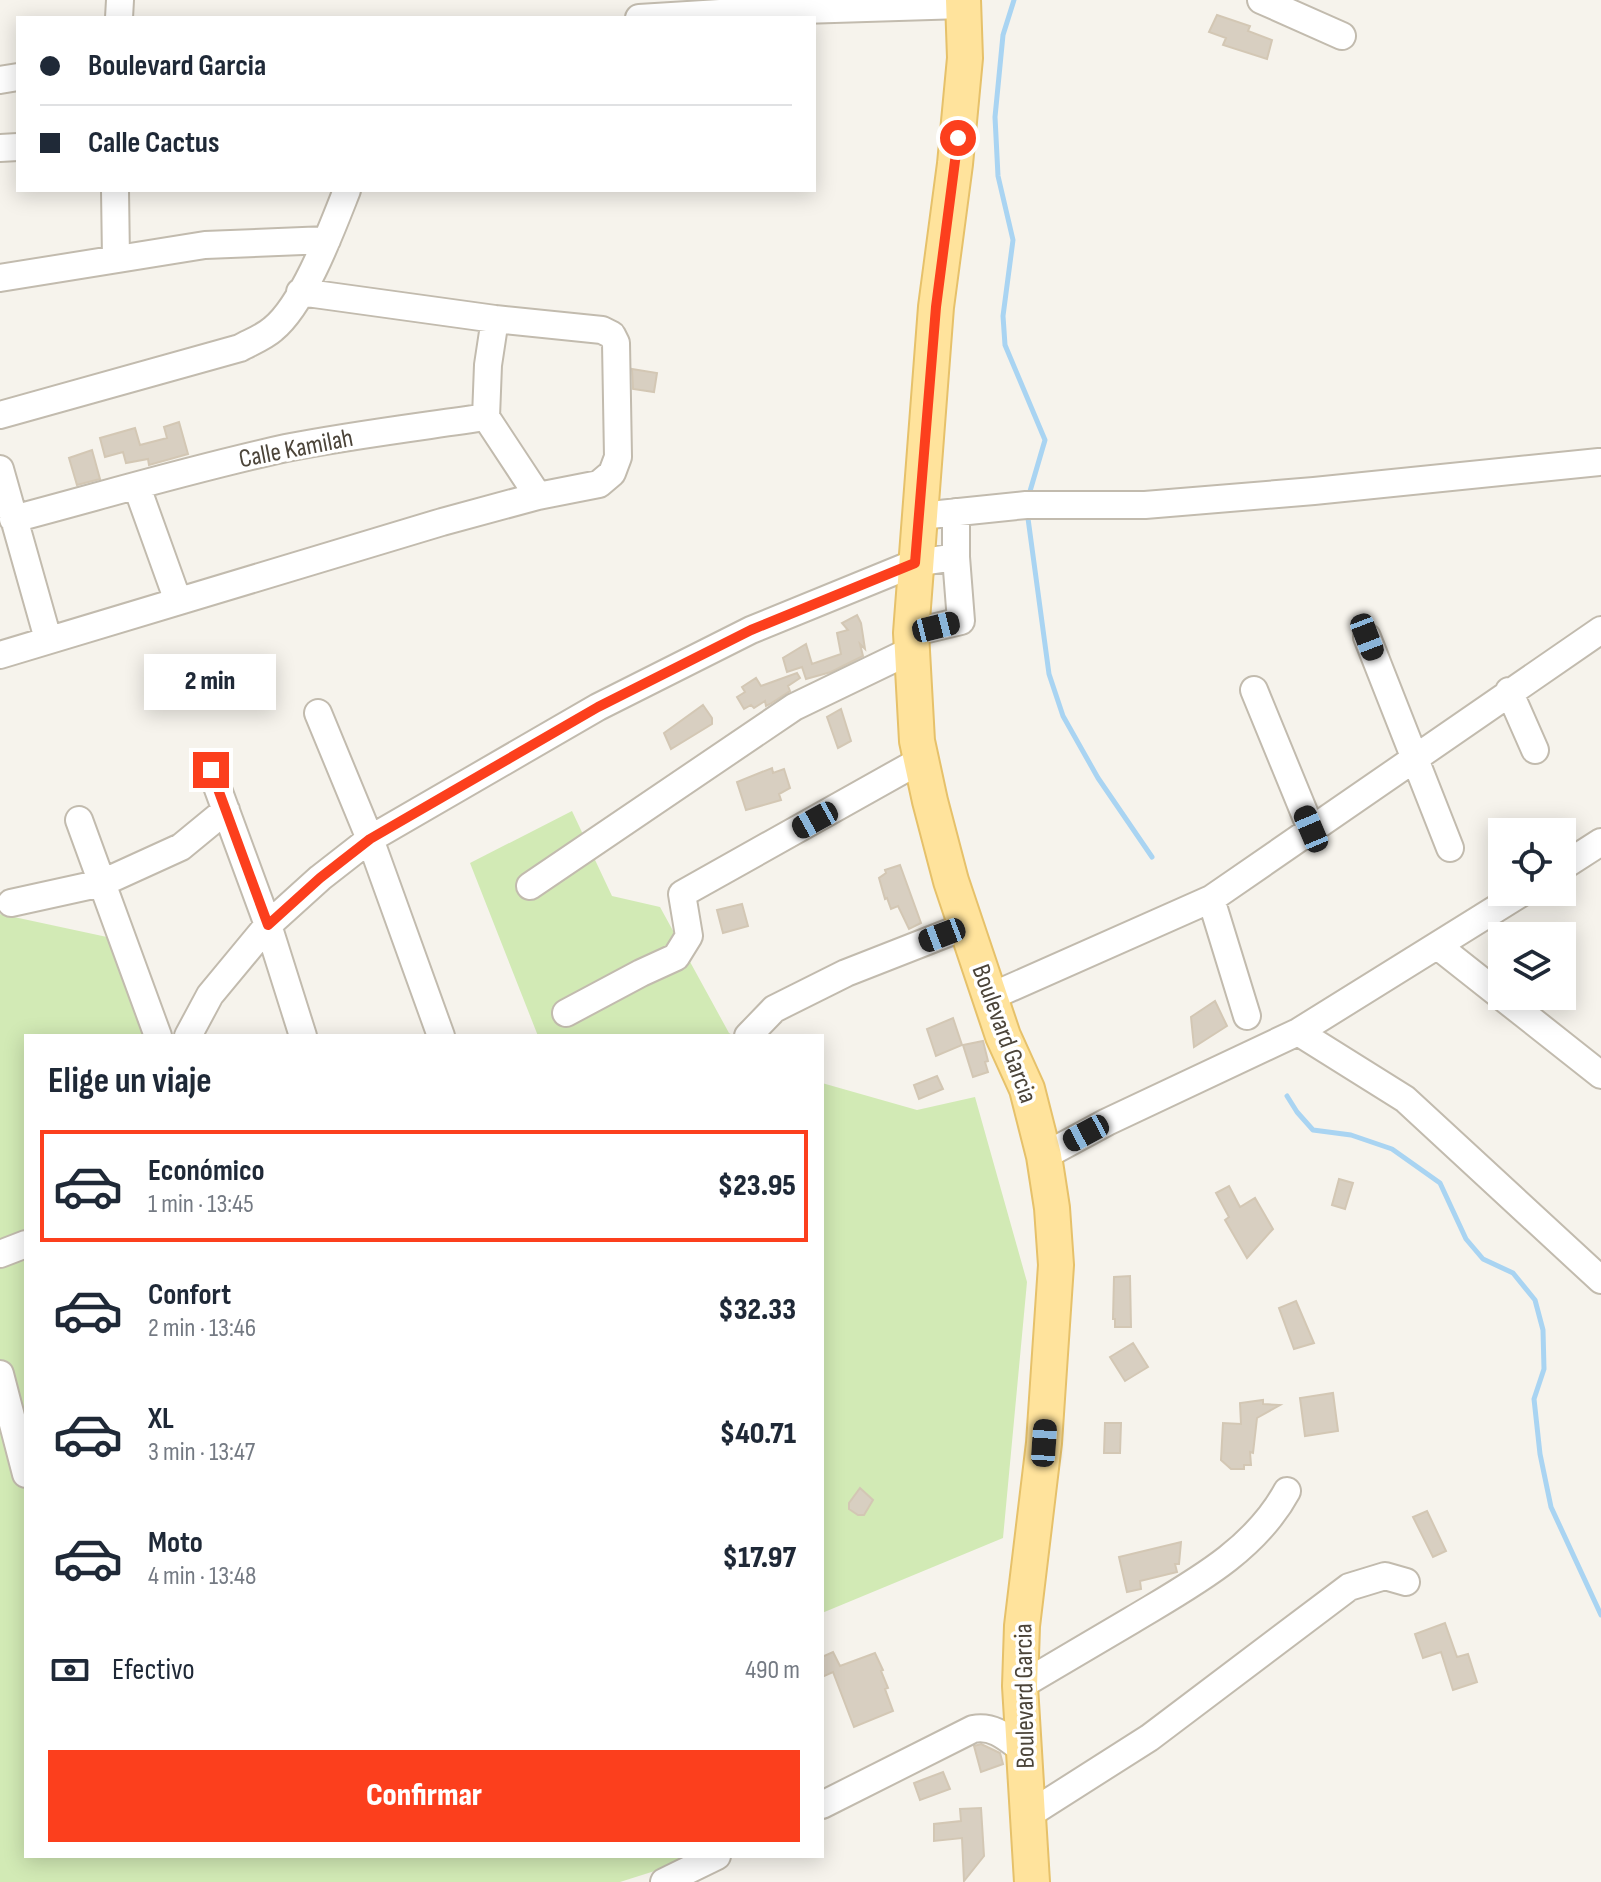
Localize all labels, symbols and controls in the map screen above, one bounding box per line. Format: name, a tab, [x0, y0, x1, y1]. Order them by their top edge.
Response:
text: Boulevard Garcia	[88, 48, 266, 84]
route start	[940, 120, 976, 156]
text: Calle Cactus	[88, 125, 219, 161]
street label: Calle Kamilah	[236, 423, 356, 475]
car	[910, 610, 962, 644]
car	[1347, 610, 1387, 664]
callout: 2 min	[145, 654, 277, 710]
text: 2 min	[185, 666, 235, 697]
route end	[193, 752, 229, 788]
car	[788, 798, 842, 842]
car	[1291, 802, 1331, 856]
map controls	[1488, 818, 1576, 1010]
button: locate	[1488, 818, 1576, 906]
car	[915, 915, 969, 955]
button: layers	[1488, 922, 1576, 1010]
street label: Boulevard Garcia	[965, 960, 1043, 1108]
text: Elige un viaje	[48, 1060, 212, 1103]
car	[1059, 1111, 1113, 1155]
icon: car	[52, 1150, 124, 1222]
text: Económico	[148, 1153, 265, 1189]
text: $23.95	[718, 1168, 796, 1204]
text: 1 min · 13:45	[148, 1189, 254, 1220]
icon: car	[52, 1274, 124, 1346]
text: Confort	[148, 1277, 231, 1313]
text: $32.33	[718, 1292, 796, 1328]
text: 2 min · 13:46	[148, 1313, 256, 1344]
icon: car	[52, 1398, 124, 1470]
text: XL	[148, 1401, 174, 1437]
text: $40.71	[720, 1416, 796, 1452]
car	[1030, 1418, 1058, 1468]
text: 3 min · 13:47	[148, 1437, 255, 1468]
icon: car	[52, 1522, 124, 1594]
text: Moto	[148, 1525, 203, 1561]
text: $17.97	[722, 1540, 796, 1576]
text: 4 min · 13:48	[148, 1561, 256, 1592]
street label: Boulevard Garcia	[1008, 1623, 1042, 1769]
icon: cash	[48, 1648, 92, 1692]
text: Efectivo	[112, 1652, 195, 1688]
text: 490 m	[745, 1655, 800, 1686]
button: Confirmar	[48, 1750, 800, 1842]

